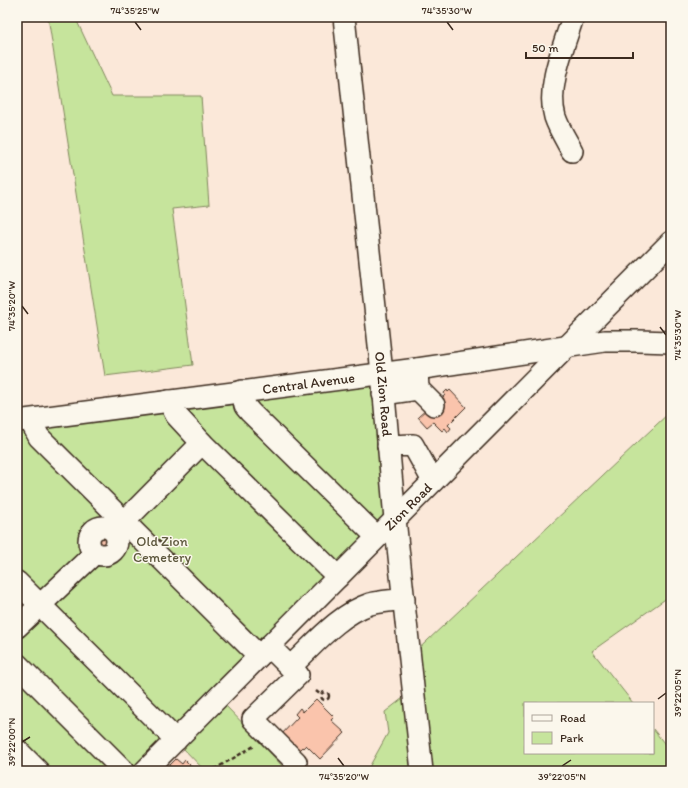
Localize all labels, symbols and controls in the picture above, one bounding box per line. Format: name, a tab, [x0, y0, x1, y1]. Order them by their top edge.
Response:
text: 74°35'25"W	[110, 4, 160, 17]
text: 74°35'30"W	[422, 4, 473, 17]
scale bar	[526, 34, 633, 60]
text: 50 m	[532, 41, 558, 55]
text: 74°35'20"W	[5, 281, 18, 331]
text: 74°35'30"W	[671, 309, 684, 360]
street label: Old Zion Road	[371, 350, 396, 437]
street label: Central Avenue	[261, 369, 356, 398]
street label: Zion Road	[381, 479, 436, 534]
park label: Old Zion Cemetery	[133, 533, 192, 566]
text: 39°22'05"N	[671, 669, 684, 717]
legend	[524, 702, 654, 754]
text: Road	[560, 711, 586, 725]
text: 39°22'00"N	[5, 717, 18, 766]
text: Park	[560, 731, 584, 745]
text: 74°35'20"W	[319, 770, 369, 783]
text: 39°22'05"N	[538, 770, 586, 783]

